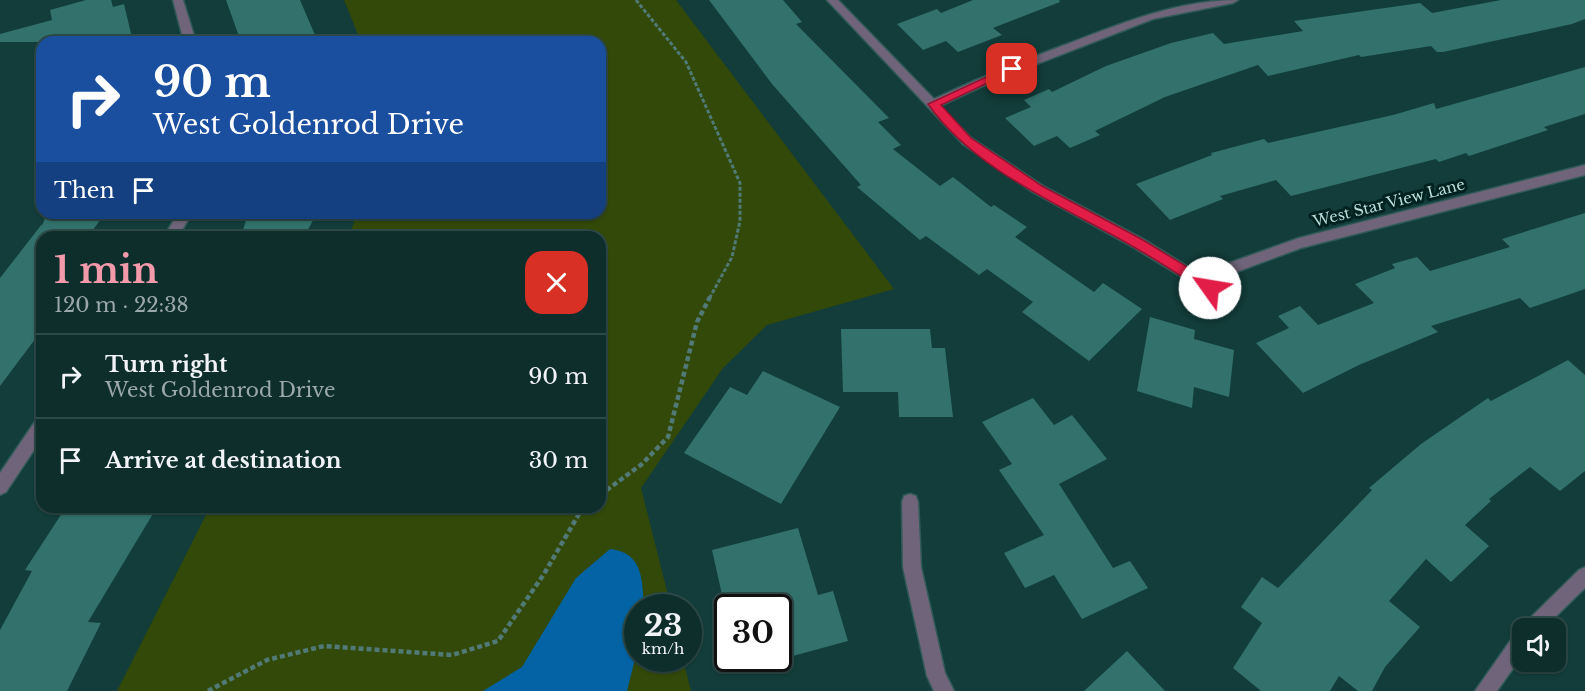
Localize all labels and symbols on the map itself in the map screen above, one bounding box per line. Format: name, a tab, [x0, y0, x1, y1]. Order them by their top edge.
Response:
pin	[986, 43, 1037, 94]
street label: West Star View Lane	[1310, 174, 1467, 231]
position arrow	[1178, 256, 1242, 320]
speed limit sign: 30	[714, 594, 792, 672]

